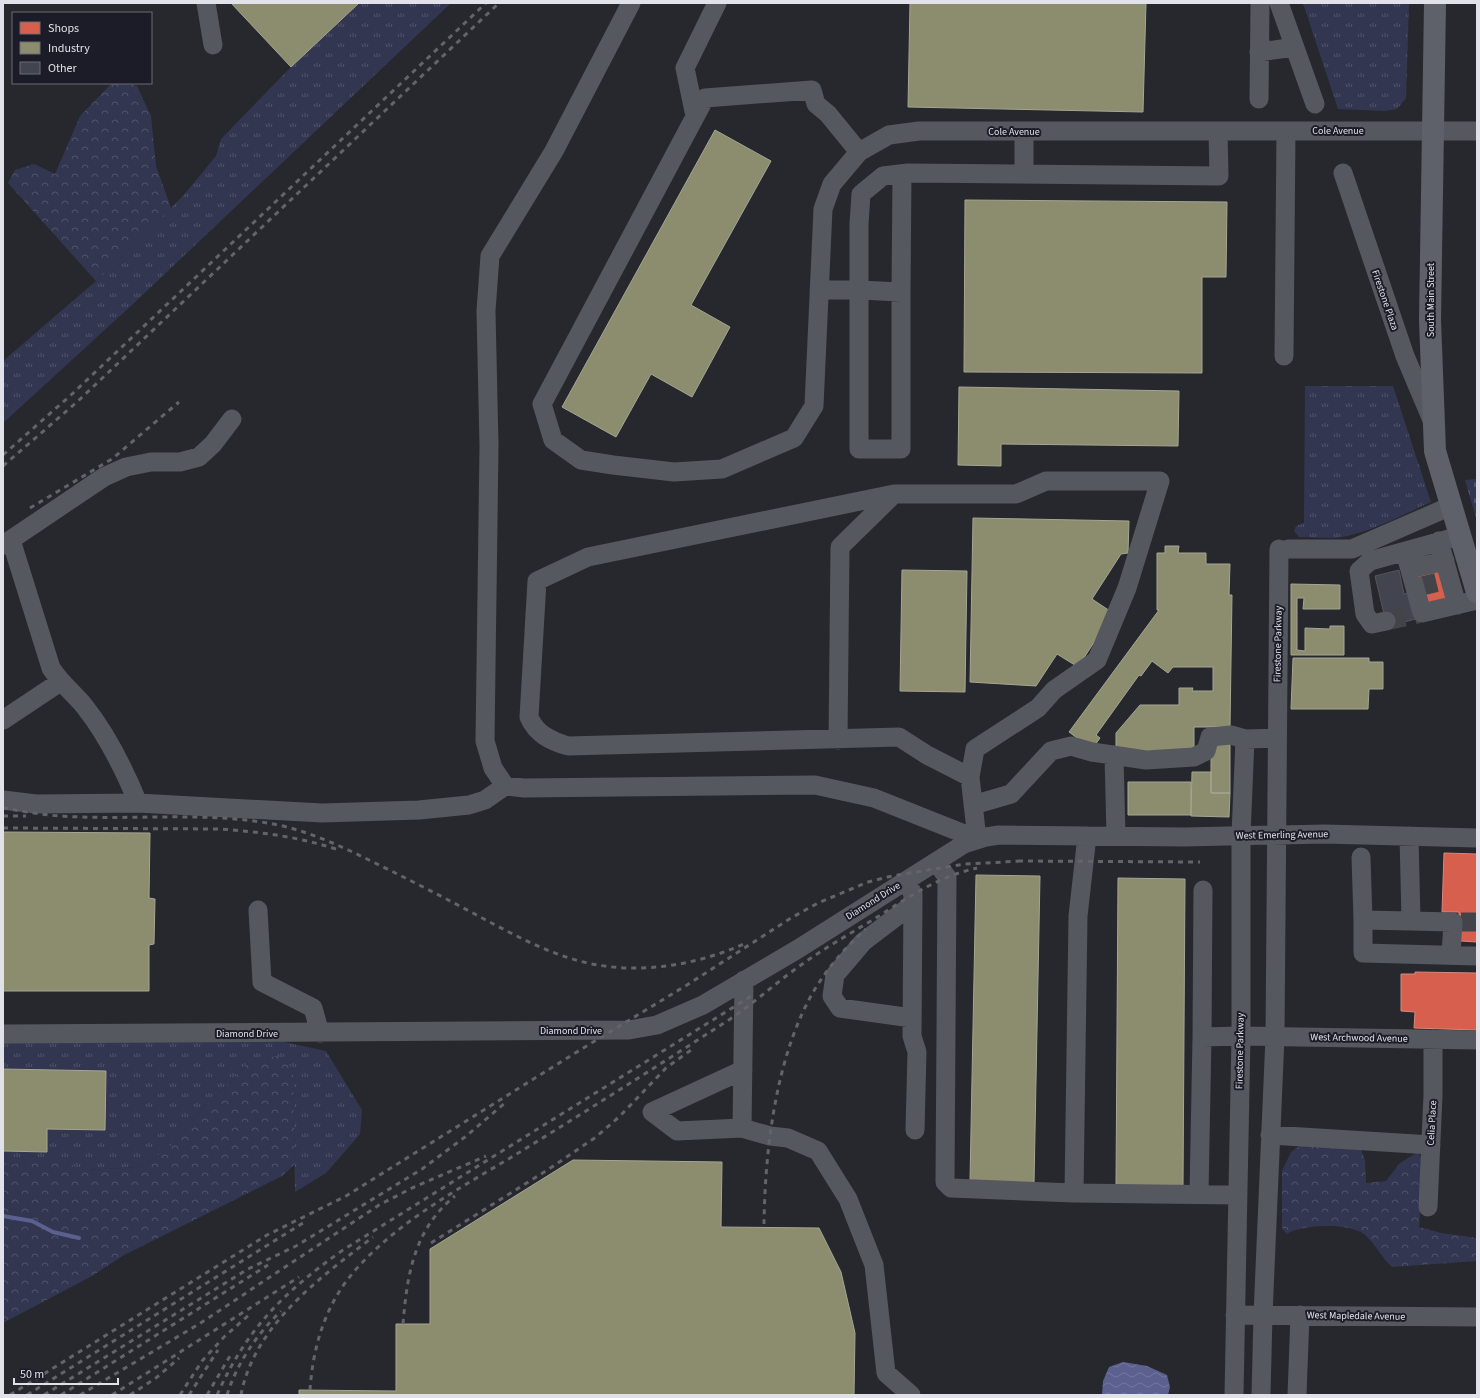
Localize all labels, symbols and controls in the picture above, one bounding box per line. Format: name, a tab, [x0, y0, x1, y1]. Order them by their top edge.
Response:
legend	[12, 12, 152, 84]
text: Shops	[48, 20, 79, 37]
text: Industry	[48, 40, 90, 57]
text: Other	[48, 60, 78, 77]
street label: Cole Avenue	[1312, 124, 1364, 138]
street label: Cole Avenue	[988, 125, 1040, 139]
street label: South Main Street	[1424, 262, 1438, 337]
street label: Firestone Plaza	[1368, 268, 1402, 332]
street label: Firestone Parkway	[1270, 605, 1286, 682]
street label: West Emerling Avenue	[1236, 827, 1328, 843]
street label: Diamond Drive	[843, 879, 903, 923]
street label: Firestone Parkway	[1232, 1012, 1248, 1089]
street label: Diamond Drive	[540, 1024, 602, 1038]
street label: Diamond Drive	[216, 1027, 278, 1041]
street label: West Archwood Avenue	[1310, 1030, 1408, 1046]
street label: Celia Place	[1424, 1100, 1440, 1146]
street label: West Mapledale Avenue	[1307, 1308, 1405, 1324]
scale bar	[14, 1360, 118, 1386]
text: 50 m	[20, 1366, 44, 1383]

